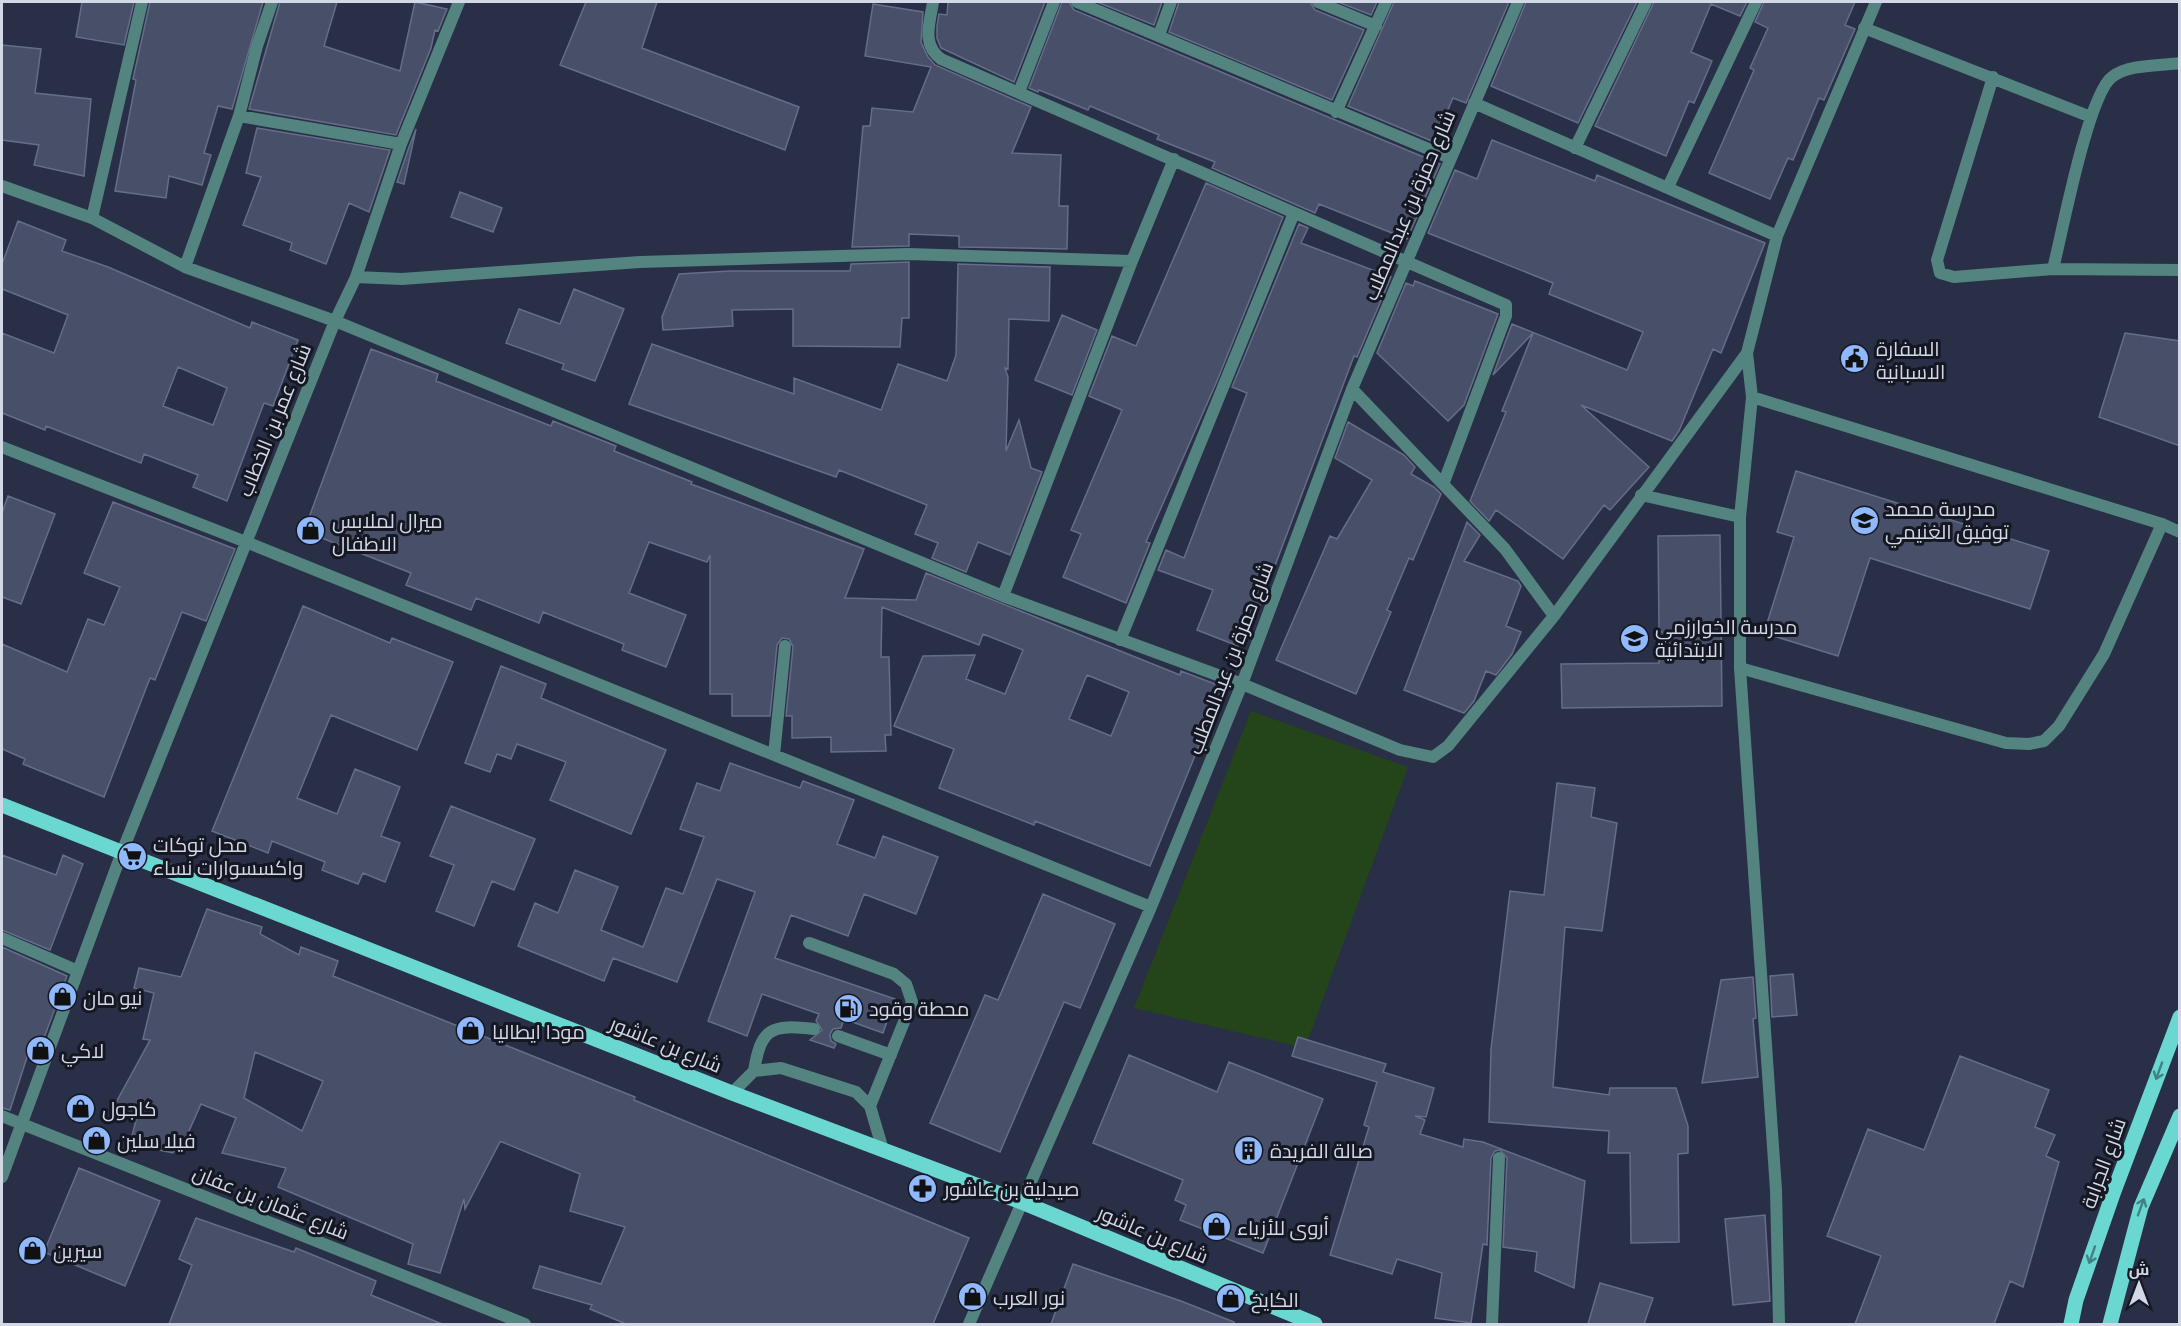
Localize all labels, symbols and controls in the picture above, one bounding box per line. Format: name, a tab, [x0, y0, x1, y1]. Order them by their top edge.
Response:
street label: شارع حمزة بن عبدالمطلب	[1357, 106, 1462, 305]
place label: السفارة الاسبانية	[1876, 335, 1945, 385]
street label: شارع عمر بن الخطاب	[231, 340, 318, 501]
public building icon: السفارة الاسبانية	[1839, 343, 1871, 375]
place label: مدرسة محمد توفيق الغنيمي	[1885, 495, 2010, 548]
school or university icon: مدرسة محمد توفيق الغنيمي	[1848, 504, 1880, 536]
place label: ميرال لملابس الاطفال	[332, 507, 443, 557]
shop icon: ميرال لملابس الاطفال	[295, 515, 327, 547]
street label: شارع حمزة بن عبدالمطلب	[1181, 558, 1280, 759]
place label: مدرسة الخوارزمي الابتدائية	[1655, 613, 1797, 663]
school or university icon: مدرسة الخوارزمي الابتدائية	[1618, 622, 1650, 654]
place label: محل توكات واكسسوارات نساء	[153, 831, 303, 881]
supermarket icon: محل توكات واكسسوارات نساء	[116, 840, 148, 872]
shop icon: نيو مان	[46, 981, 78, 1013]
place label: نيو مان	[83, 984, 142, 1011]
fuel station icon: محطة وقود	[832, 992, 864, 1024]
place label: محطة وقود	[869, 995, 969, 1022]
street label: شارع بن عاشور	[605, 1009, 726, 1080]
shop icon: مودا ايطاليا	[455, 1015, 487, 1047]
place label: مودا ايطاليا	[492, 1018, 585, 1045]
shop icon: لاكي	[24, 1034, 56, 1066]
place label: لاكي	[61, 1037, 104, 1067]
one-way arrow	[2153, 1062, 2164, 1080]
shop icon: كاجول	[65, 1092, 97, 1124]
place label: كاجول	[102, 1095, 156, 1122]
street label: شارع الجرابة	[2074, 1114, 2133, 1212]
shop icon: فيلا سلين	[80, 1124, 112, 1156]
place label: فيلا سلين	[117, 1127, 196, 1154]
building icon: صالة الفريدة	[1233, 1134, 1265, 1166]
place label: صالة الفريدة	[1270, 1137, 1373, 1164]
street label: شارع عثمان بن عفان	[189, 1158, 353, 1247]
pharmacy icon: صيدلية بن عاشور	[907, 1172, 939, 1204]
place label: صيدلية بن عاشور	[943, 1175, 1079, 1202]
street label: شارع بن عاشور	[1092, 1198, 1213, 1270]
one-way arrow	[2137, 1198, 2148, 1217]
shop icon: أروى للأزياء	[1200, 1211, 1232, 1243]
place label: أروى للأزياء	[1237, 1214, 1329, 1241]
shop icon: سيرين	[16, 1234, 48, 1266]
place label: سيرين	[53, 1237, 102, 1264]
one-way arrow	[2086, 1245, 2097, 1264]
north arrow	[2109, 1254, 2169, 1314]
text: ش	[2129, 1258, 2149, 1280]
shop icon: نور العرب	[956, 1281, 988, 1313]
shop icon: الكايخ	[1214, 1283, 1246, 1315]
place label: نور العرب	[993, 1284, 1065, 1311]
place label: الكايخ	[1251, 1286, 1299, 1314]

